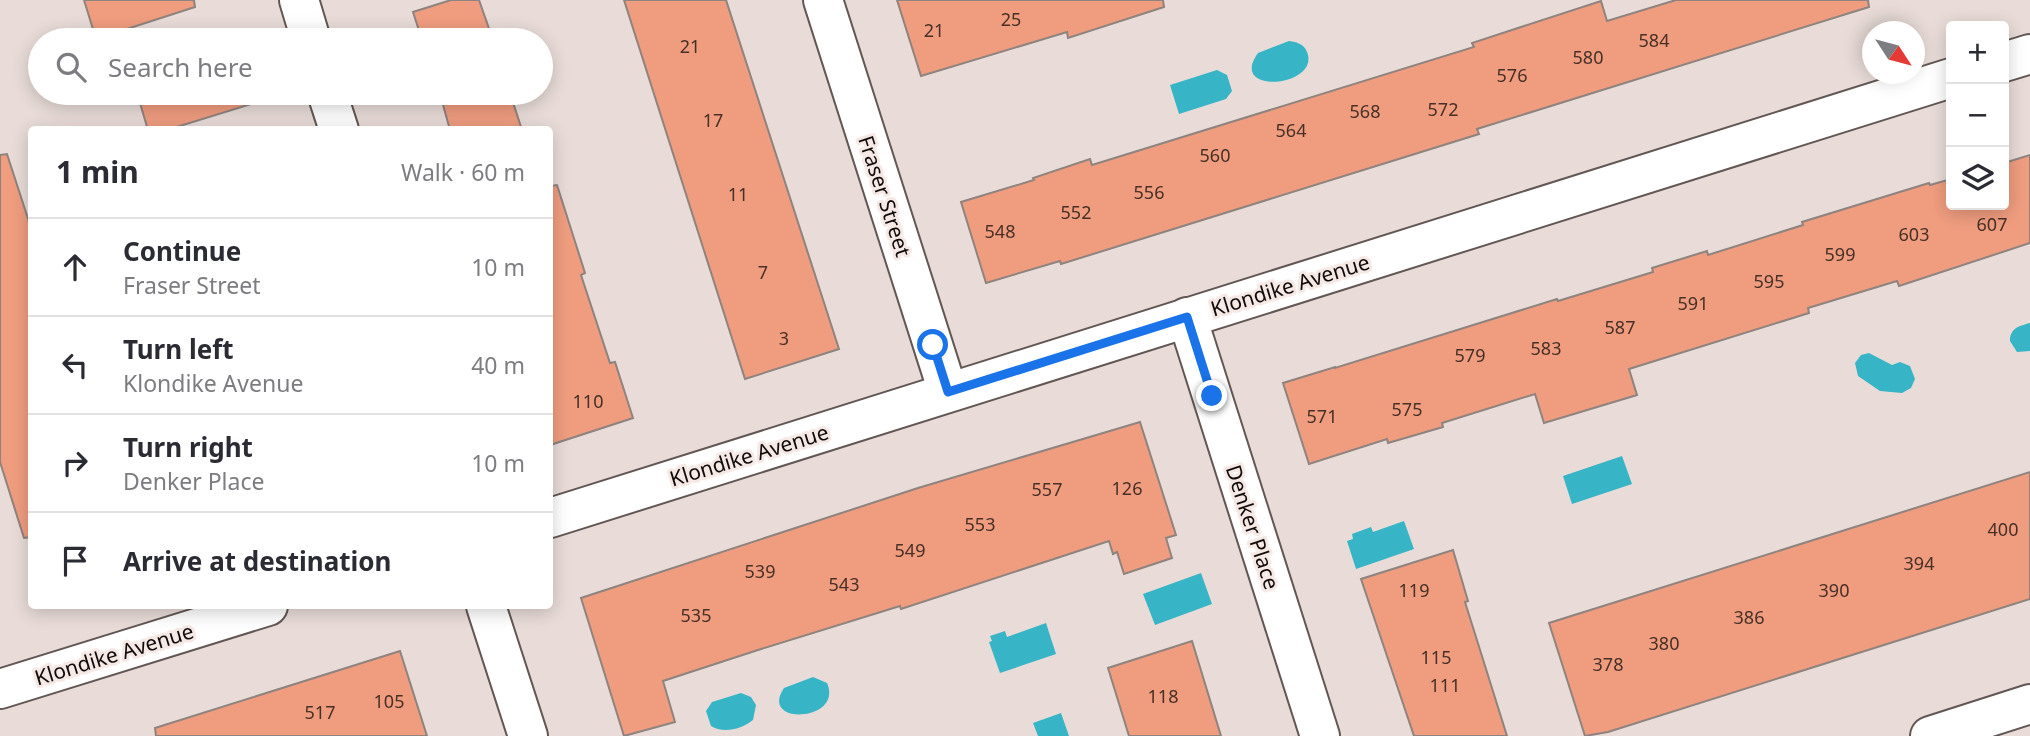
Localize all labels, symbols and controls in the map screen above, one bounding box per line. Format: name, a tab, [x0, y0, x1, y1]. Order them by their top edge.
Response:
house number: 25	[1001, 7, 1021, 31]
house number: 21	[924, 18, 944, 42]
north arrow	[1862, 21, 1925, 84]
map controls	[1946, 21, 2009, 210]
button: +	[1946, 21, 2009, 84]
search box	[28, 28, 553, 105]
house number: 584	[1639, 28, 1669, 52]
house number: 21	[680, 34, 700, 58]
house number: 580	[1573, 45, 1603, 69]
icon: search	[52, 48, 90, 86]
text: Search here	[108, 49, 253, 85]
house number: 576	[1497, 63, 1527, 87]
button: −	[1946, 84, 2009, 147]
house number: 572	[1428, 97, 1458, 121]
house number: 568	[1350, 99, 1380, 123]
house number: 17	[703, 108, 723, 132]
house number: 564	[1276, 118, 1306, 142]
street label: Fraser Street	[852, 132, 918, 260]
house number: 560	[1200, 143, 1230, 167]
button: layers	[1946, 147, 2009, 210]
text: 1 min	[56, 151, 139, 192]
text: Walk · 60 m	[401, 156, 525, 188]
house number: 556	[1134, 180, 1164, 204]
house number: 11	[728, 182, 748, 206]
house number: 552	[1061, 200, 1091, 224]
house number: 607	[1977, 212, 2007, 236]
house number: 548	[985, 219, 1015, 243]
house number: 603	[1899, 222, 1929, 246]
text: Continue	[123, 233, 241, 269]
house number: 599	[1825, 242, 1855, 266]
icon: ahead	[56, 248, 94, 286]
street label: Klondike Avenue	[1207, 248, 1373, 322]
text: 10 m	[471, 251, 525, 283]
house number: 7	[758, 260, 768, 284]
text: Fraser Street	[123, 269, 261, 301]
house number: 595	[1754, 269, 1784, 293]
house number: 591	[1678, 291, 1708, 315]
house number: 587	[1605, 315, 1635, 339]
house number: 3	[779, 326, 789, 350]
route start	[917, 329, 948, 360]
text: Turn left	[123, 331, 234, 367]
house number: 583	[1531, 336, 1561, 360]
house number: 579	[1455, 343, 1485, 367]
icon: left	[56, 346, 94, 384]
text: 40 m	[471, 349, 525, 381]
text: Klondike Avenue	[123, 367, 303, 399]
route end	[1196, 380, 1227, 411]
house number: 110	[573, 389, 603, 413]
house number: 575	[1392, 397, 1422, 421]
house number: 571	[1307, 404, 1337, 428]
street label: Klondike Avenue	[666, 418, 832, 492]
text: Turn right	[123, 429, 253, 465]
icon: right	[56, 444, 94, 482]
text: 10 m	[471, 447, 525, 479]
street label: Denker Place	[1220, 461, 1286, 593]
text: Denker Place	[123, 465, 264, 497]
house number: 126	[1112, 476, 1142, 500]
house number: 557	[1032, 477, 1062, 501]
house number: 553	[965, 512, 995, 536]
house number: 400	[1988, 517, 2018, 541]
house number: 549	[895, 538, 925, 562]
icon: arrive	[56, 542, 94, 580]
text: Arrive at destination	[123, 543, 392, 579]
house number: 394	[1904, 551, 1934, 575]
house number: 539	[745, 559, 775, 583]
house number: 543	[829, 572, 859, 596]
house number: 119	[1399, 578, 1429, 602]
house number: 390	[1819, 578, 1849, 602]
house number: 535	[681, 603, 711, 627]
house number: 386	[1734, 605, 1764, 629]
street label: Klondike Avenue	[31, 617, 197, 691]
house number: 380	[1649, 631, 1679, 655]
house number: 115	[1421, 645, 1451, 669]
house number: 378	[1593, 652, 1623, 676]
house number: 111	[1430, 673, 1460, 697]
house number: 118	[1148, 684, 1178, 708]
house number: 105	[374, 689, 404, 713]
house number: 517	[305, 700, 335, 724]

